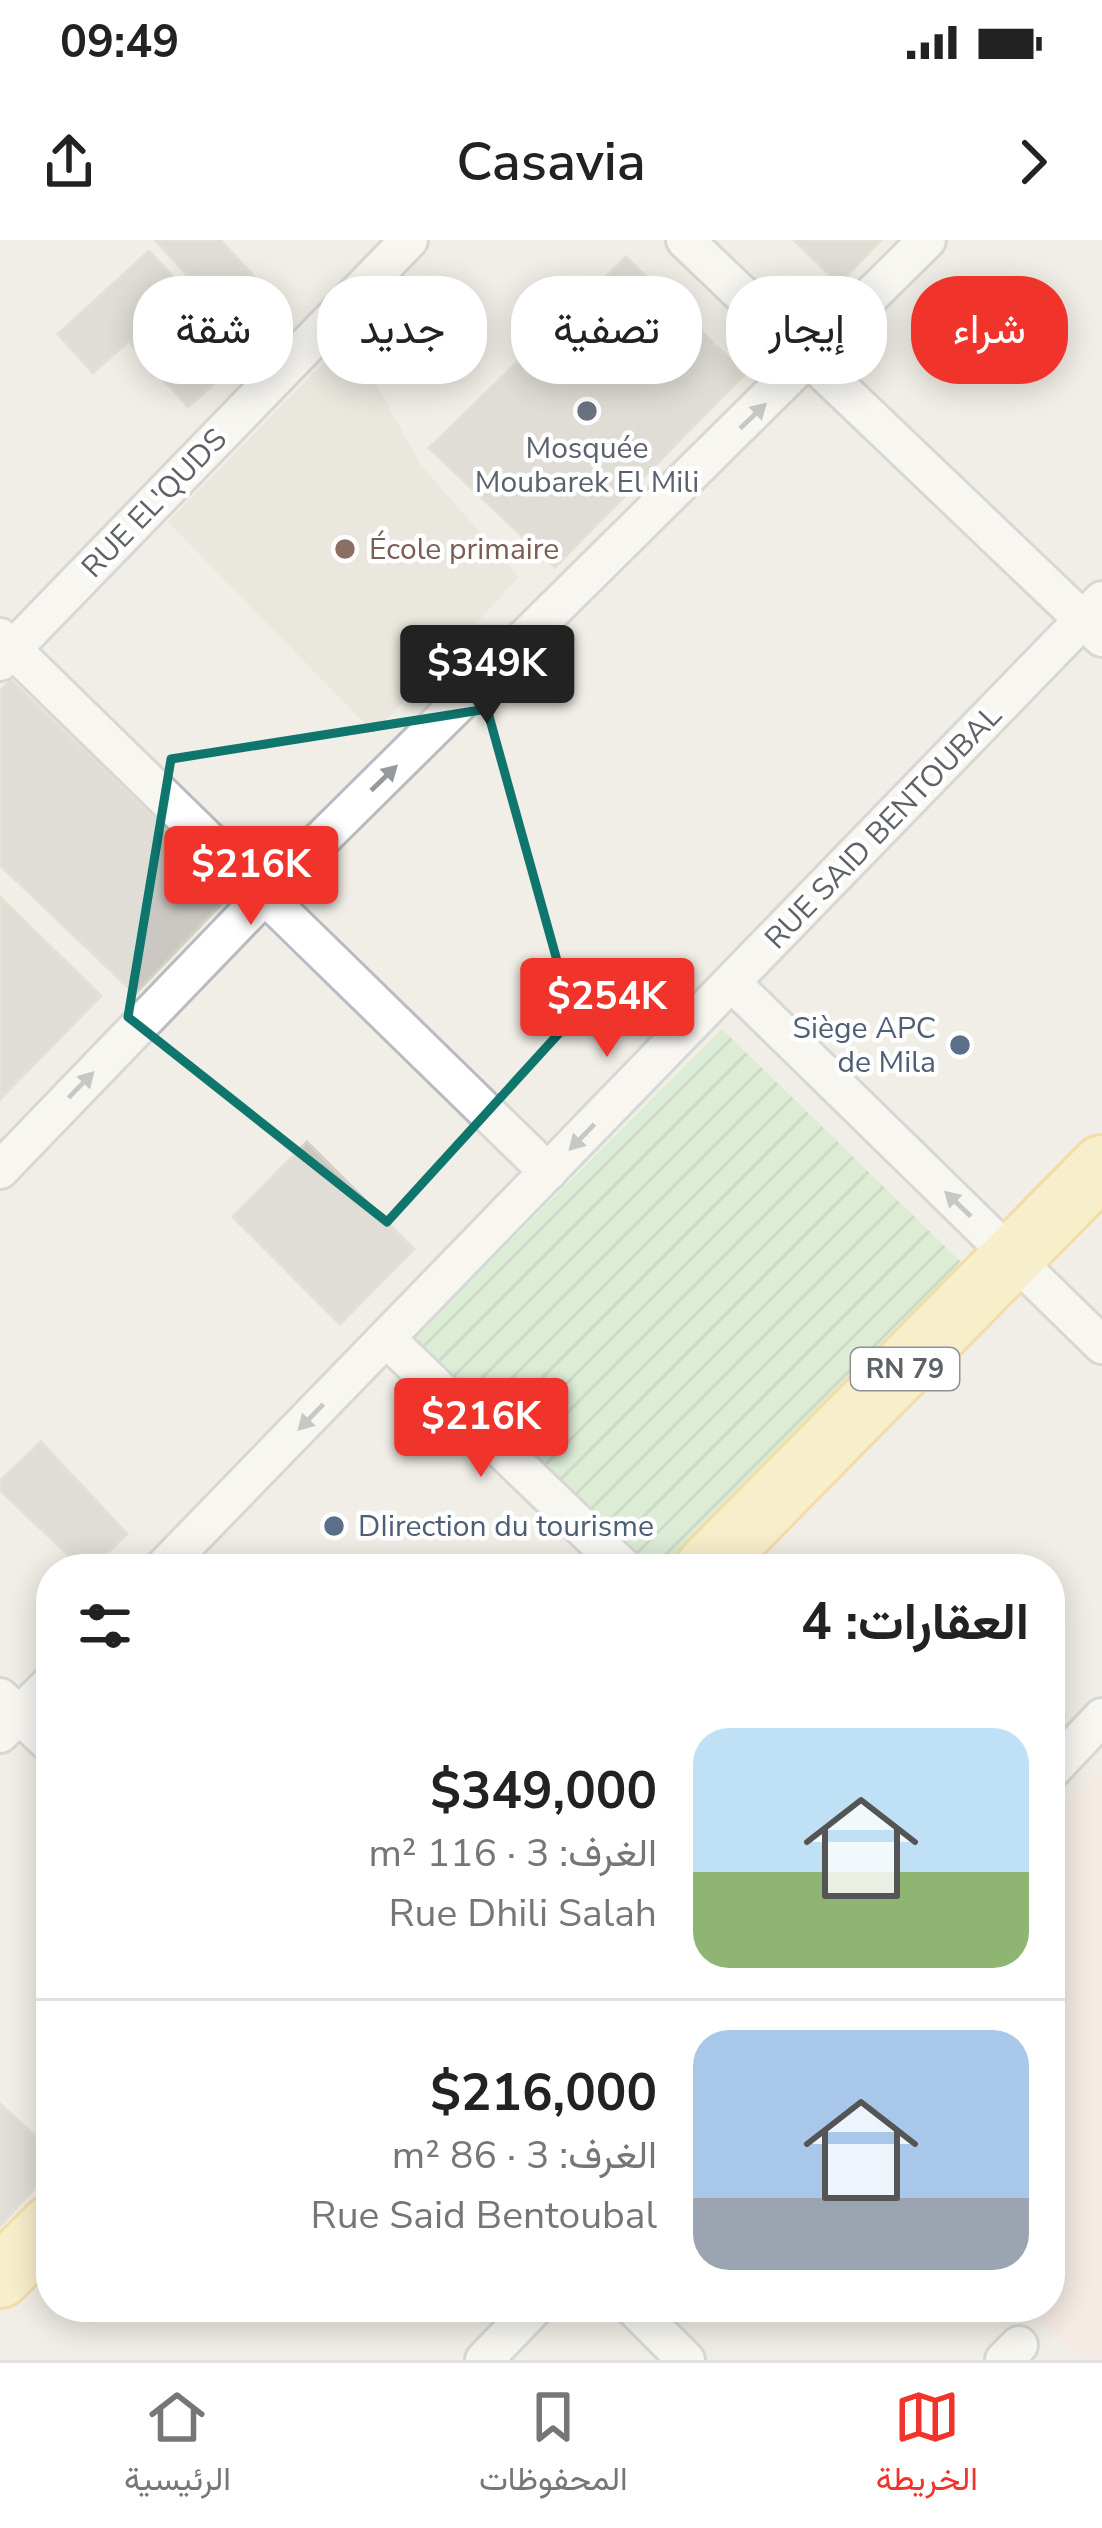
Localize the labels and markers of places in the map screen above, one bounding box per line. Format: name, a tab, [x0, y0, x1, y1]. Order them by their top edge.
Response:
marker: Mosquée Moubarek El Mili	[574, 398, 600, 424]
place label: Mosquée Moubarek El Mili	[475, 428, 699, 503]
place label: École primaire	[369, 529, 559, 570]
marker: École primaire	[332, 536, 358, 562]
pin: $349K	[403, 625, 571, 727]
pin: $216K	[167, 826, 335, 928]
pin: $254K	[523, 958, 691, 1060]
place label: Siège APC de Mila	[793, 1008, 936, 1083]
marker: Siège APC de Mila	[947, 1032, 973, 1058]
pin: $216K	[397, 1378, 565, 1480]
place label: DIirection du tourisme	[358, 1506, 654, 1547]
marker: DIirection du tourisme	[321, 1513, 347, 1539]

